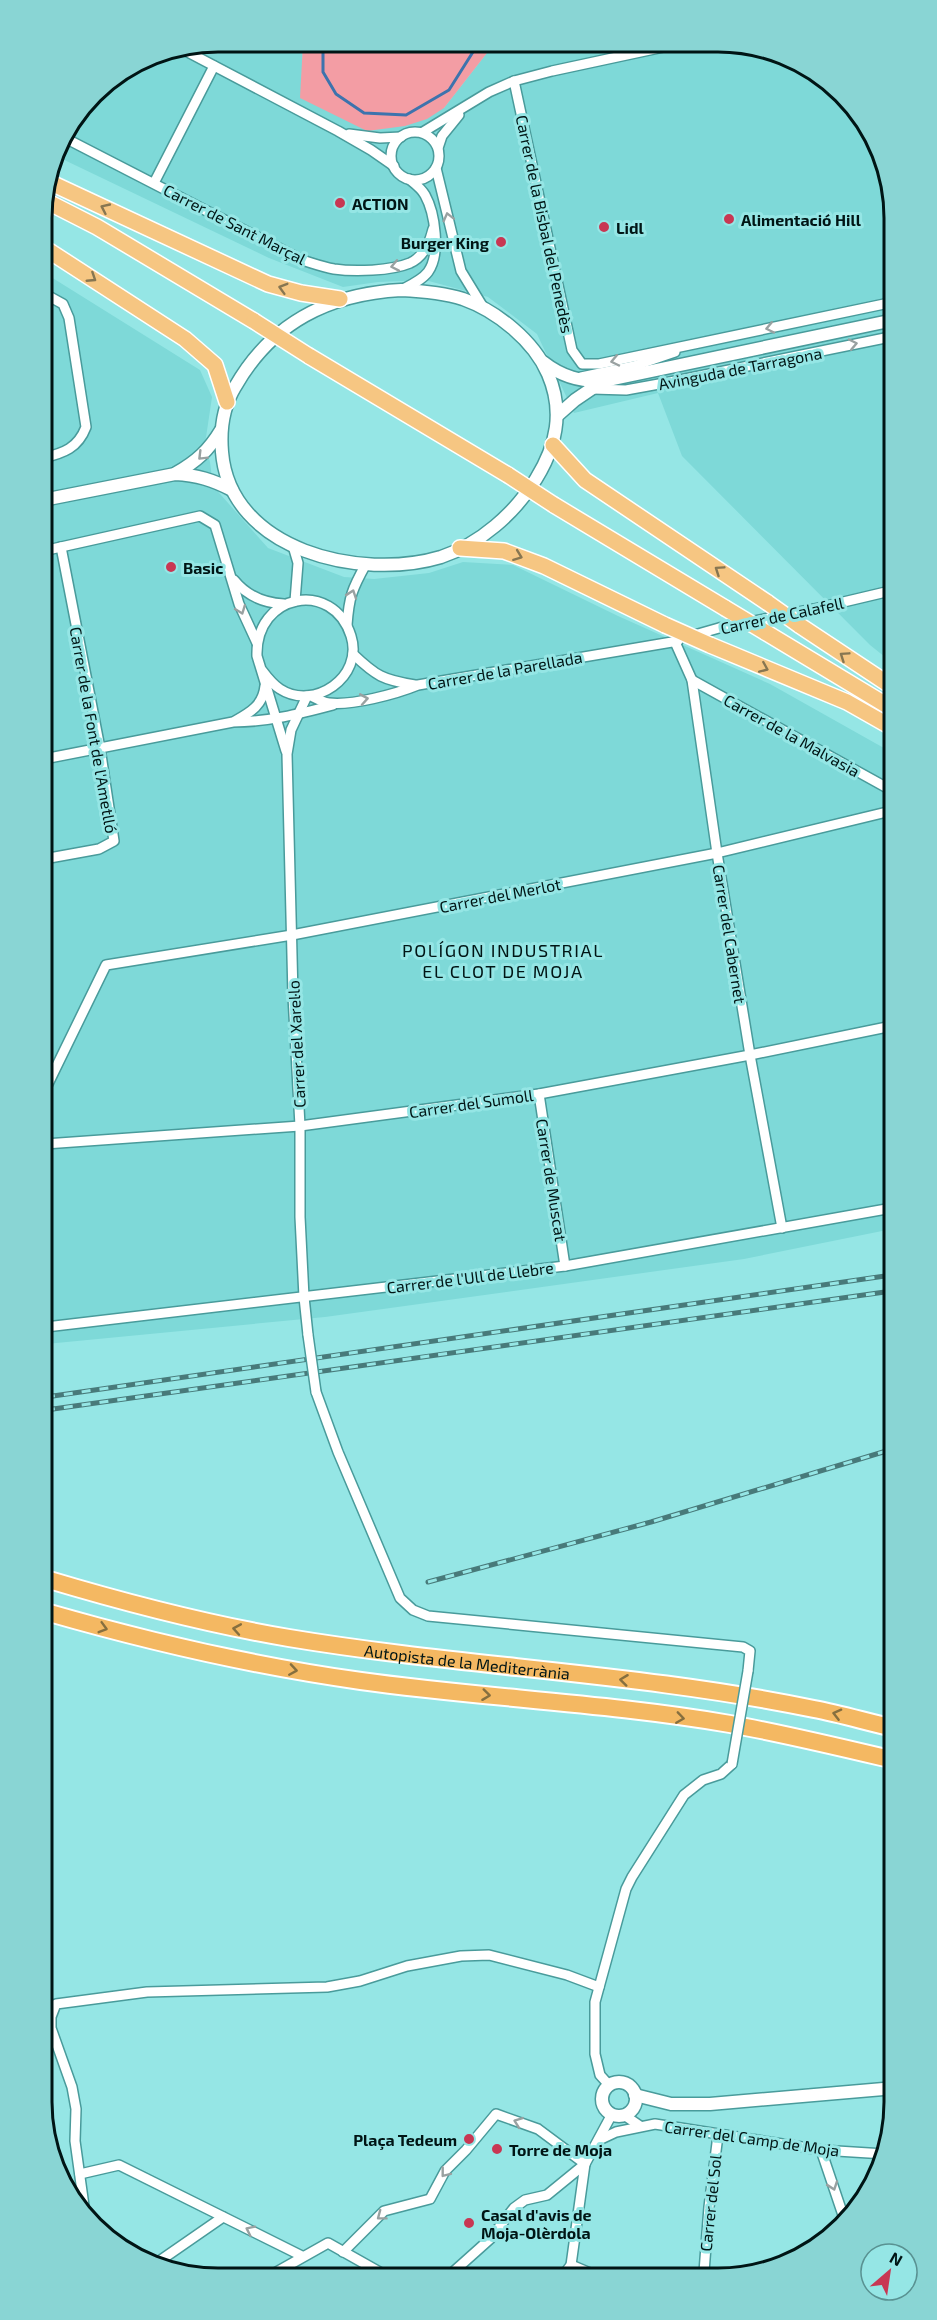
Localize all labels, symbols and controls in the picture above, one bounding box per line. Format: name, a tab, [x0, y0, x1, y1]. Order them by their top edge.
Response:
street label: Carrer de la Bisbal del Penedès	[513, 113, 577, 335]
street label: Carrer de Sant Marçal	[160, 180, 310, 269]
place label: ACTION	[352, 194, 409, 213]
marker: ACTION	[333, 196, 347, 210]
one-way arrow	[101, 204, 112, 216]
place label: Alimentació Hill	[741, 210, 862, 229]
one-way arrow	[443, 212, 456, 222]
marker: Alimentació Hill	[722, 212, 736, 226]
place label: Lidl	[616, 218, 645, 237]
marker: Lidl	[597, 220, 611, 234]
place label: Burger King	[401, 233, 490, 252]
marker: Burger King	[494, 235, 508, 249]
one-way arrow	[390, 259, 400, 272]
one-way arrow	[85, 271, 96, 282]
one-way arrow	[278, 283, 289, 295]
one-way arrow	[766, 321, 776, 334]
one-way arrow	[848, 338, 858, 351]
street label: Avinguda de Tarragona	[657, 343, 823, 393]
one-way arrow	[610, 353, 620, 366]
one-way arrow	[199, 448, 210, 459]
one-way arrow	[512, 549, 523, 562]
place label: Basic	[183, 558, 223, 577]
marker: Basic	[164, 560, 178, 574]
one-way arrow	[715, 566, 726, 577]
one-way arrow	[344, 589, 357, 599]
street label: Carrer de Calafell	[719, 593, 846, 637]
one-way arrow	[234, 604, 247, 615]
street label: Carrer de la Font de l'Ametlló	[66, 625, 122, 835]
street label: Carrer de la Parellada	[426, 647, 584, 693]
one-way arrow	[840, 652, 851, 663]
one-way arrow	[758, 661, 769, 673]
street label: Carrer de la Malvasia	[721, 690, 863, 780]
one-way arrow	[359, 693, 369, 706]
street label: Carrer del Cabernet	[710, 863, 750, 1005]
street label: Carrer del Merlot	[438, 874, 562, 916]
district label: POLÍGON INDUSTRIAL EL CLOT DE MOJA	[402, 939, 604, 982]
street label: Carrer del Xarel·lo	[283, 980, 309, 1108]
street label: Carrer del Sumoll	[408, 1085, 535, 1121]
street label: Carrer de Muscat	[533, 1117, 571, 1243]
street label: Carrer de l'Ull de Llebre	[385, 1257, 555, 1297]
one-way arrow	[97, 1621, 108, 1633]
one-way arrow	[233, 1623, 242, 1635]
street label: Autopista de la Mediterrània	[363, 1640, 571, 1682]
one-way arrow	[288, 1663, 298, 1676]
one-way arrow	[619, 1674, 628, 1686]
one-way arrow	[482, 1688, 491, 1701]
one-way arrow	[832, 1709, 842, 1722]
one-way arrow	[675, 1711, 685, 1723]
street label: Carrer del Camp de Moja	[663, 2116, 841, 2161]
one-way arrow	[513, 2117, 524, 2130]
place label: Plaça Tedeum	[353, 2130, 457, 2151]
marker: Plaça Tedeum	[462, 2132, 476, 2146]
place label: Torre de Moja	[509, 2140, 612, 2159]
marker: Torre de Moja	[490, 2142, 504, 2156]
street label: Carrer del Sol	[695, 2153, 725, 2252]
one-way arrow	[442, 2166, 453, 2177]
one-way arrow	[826, 2180, 839, 2191]
place label: Casal d'avis de Moja-Olèrdola	[481, 2205, 592, 2242]
one-way arrow	[377, 2209, 388, 2220]
marker: Casal d'avis de Moja-Olèrdola	[462, 2216, 476, 2230]
one-way arrow	[245, 2226, 256, 2238]
north arrow	[859, 2242, 919, 2302]
text: N	[887, 2247, 906, 2270]

